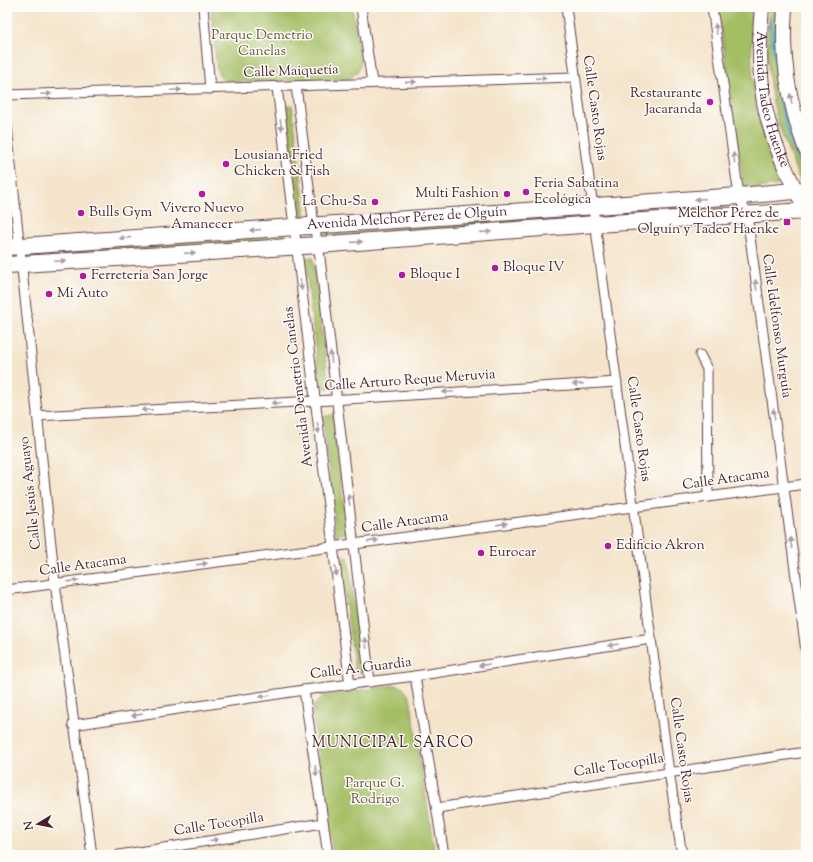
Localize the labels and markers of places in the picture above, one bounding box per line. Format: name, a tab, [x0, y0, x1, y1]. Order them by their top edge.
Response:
place label: Restaurante Jacaranda	[630, 84, 703, 120]
marker: Restaurante Jacaranda	[705, 97, 715, 107]
place label: Lousiana Fried Chicken & Fish	[234, 146, 330, 182]
marker: Lousiana Fried Chicken & Fish	[221, 159, 231, 169]
place label: Feria Sabatina Ecológica	[534, 174, 619, 210]
place label: Multi Fashion	[415, 184, 499, 204]
marker: Feria Sabatina Ecológica	[521, 187, 531, 197]
marker: Vivero Nuevo Amanecer	[197, 189, 207, 199]
marker: Multi Fashion	[502, 189, 512, 199]
place label: La Chu-Sa	[302, 192, 368, 212]
marker: La Chu-Sa	[370, 197, 380, 207]
place label: Vivero Nuevo Amanecer	[160, 199, 244, 235]
place label: Bulls Gym	[89, 203, 153, 223]
place label: Melchor Pérez de Olguín y Tadeo Haenke	[637, 204, 779, 240]
marker: Bulls Gym	[76, 208, 86, 218]
marker: Melchor Pérez de Olguín y Tadeo Haenke	[782, 217, 792, 227]
place label: Bloque IV	[503, 258, 565, 278]
marker: Bloque IV	[490, 263, 500, 273]
place label: Bloque I	[410, 265, 460, 285]
place label: Ferretería San Jorge	[91, 266, 208, 286]
marker: Bloque I	[397, 270, 407, 280]
marker: Ferretería San Jorge	[78, 271, 88, 281]
place label: Mi Auto	[57, 284, 109, 304]
marker: Mi Auto	[44, 289, 54, 299]
place label: Edificio Akron	[616, 536, 705, 556]
marker: Edificio Akron	[603, 541, 613, 551]
place label: Eurocar	[489, 543, 537, 563]
marker: Eurocar	[476, 548, 486, 558]

